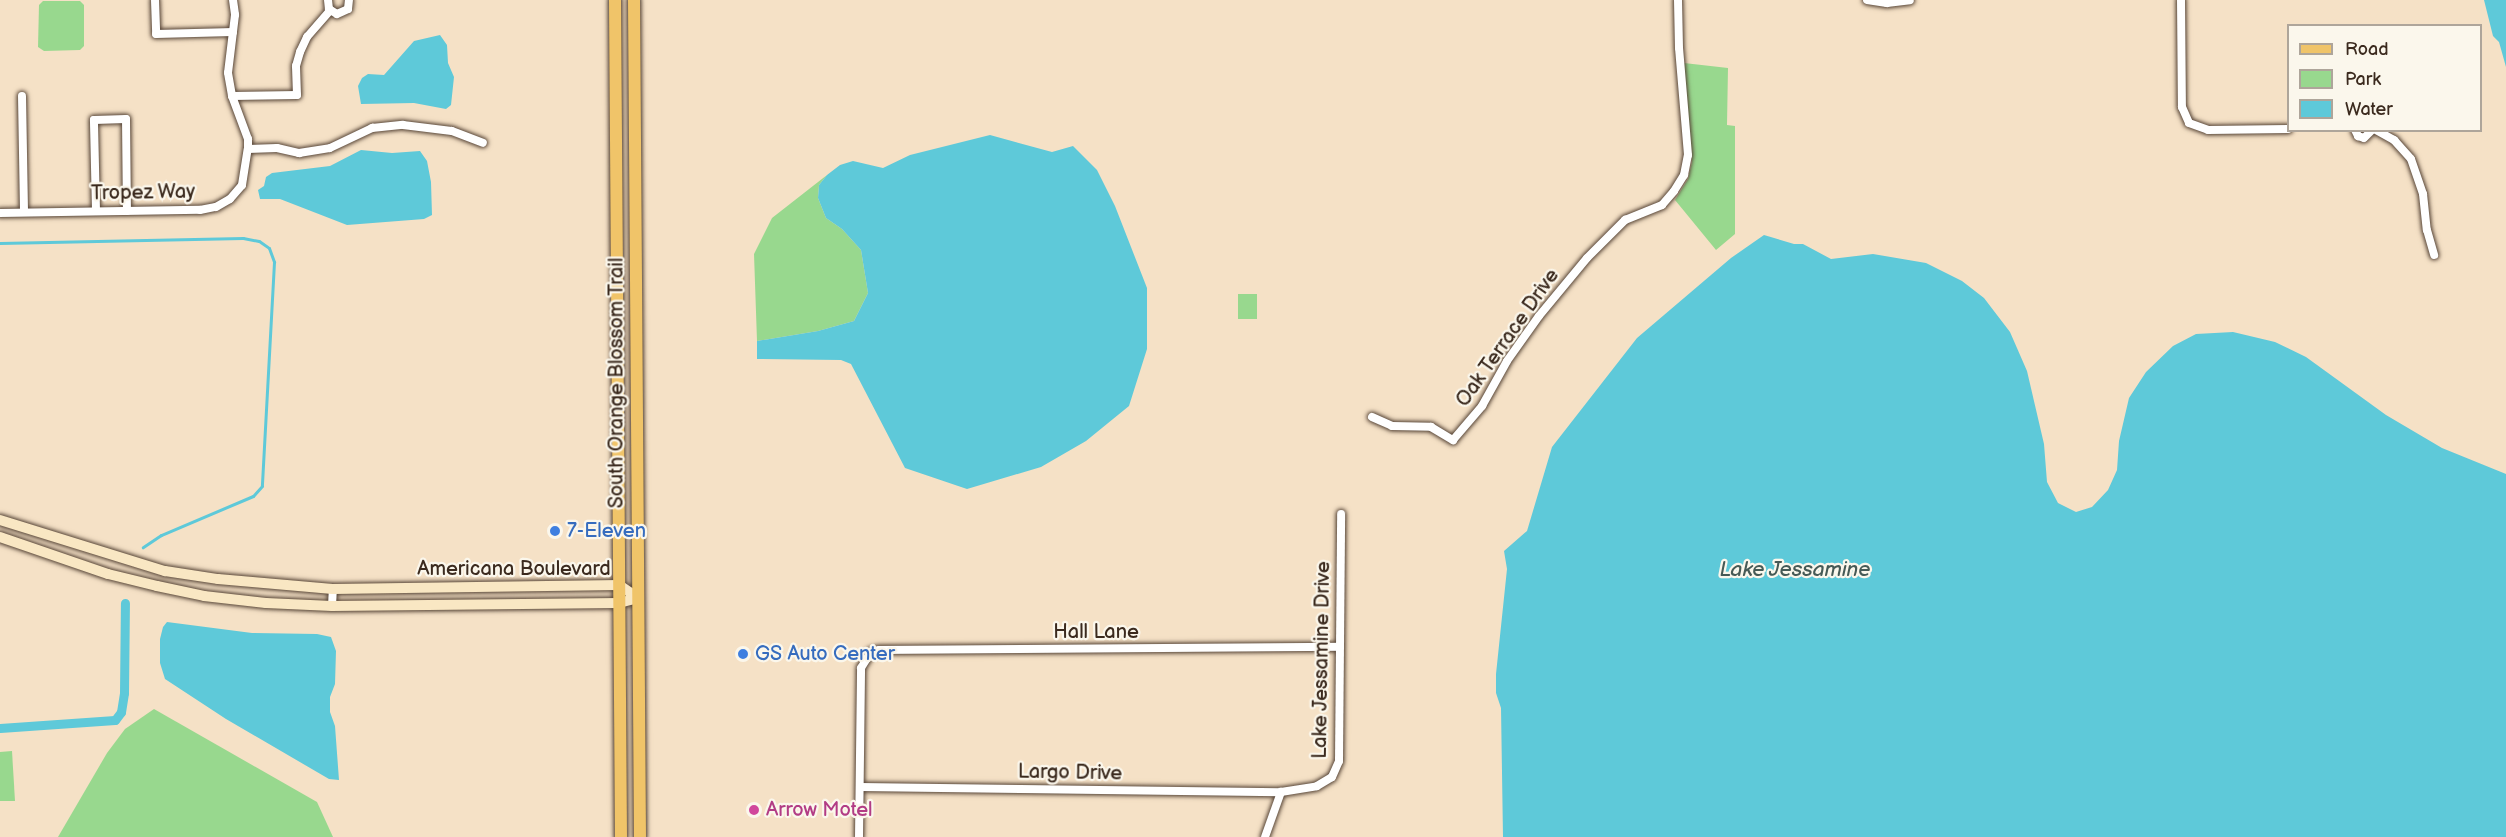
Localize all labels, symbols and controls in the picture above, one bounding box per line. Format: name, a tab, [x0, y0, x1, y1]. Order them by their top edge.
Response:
legend	[2287, 24, 2482, 132]
text: Road	[2345, 39, 2389, 60]
text: Park	[2345, 69, 2381, 90]
text: Water	[2345, 99, 2393, 120]
street label: Tropez Way	[90, 180, 196, 206]
street label: South Orange Blossom Trail	[605, 257, 629, 509]
street label: Oak Terrace Drive	[1451, 264, 1565, 412]
place label: 7-Eleven	[567, 519, 646, 543]
marker: 7-Eleven	[548, 524, 562, 538]
street label: Americana Boulevard	[417, 557, 611, 581]
water label: Lake Jessamine	[1719, 557, 1871, 583]
street label: Lake Jessamine Drive	[1308, 560, 1336, 760]
street label: Hall Lane	[1053, 620, 1139, 644]
place label: GS Auto Center	[755, 642, 895, 666]
marker: GS Auto Center	[736, 647, 750, 661]
street label: Largo Drive	[1018, 760, 1122, 786]
place label: Arrow Motel	[766, 798, 873, 822]
marker: Arrow Motel	[747, 803, 761, 817]

